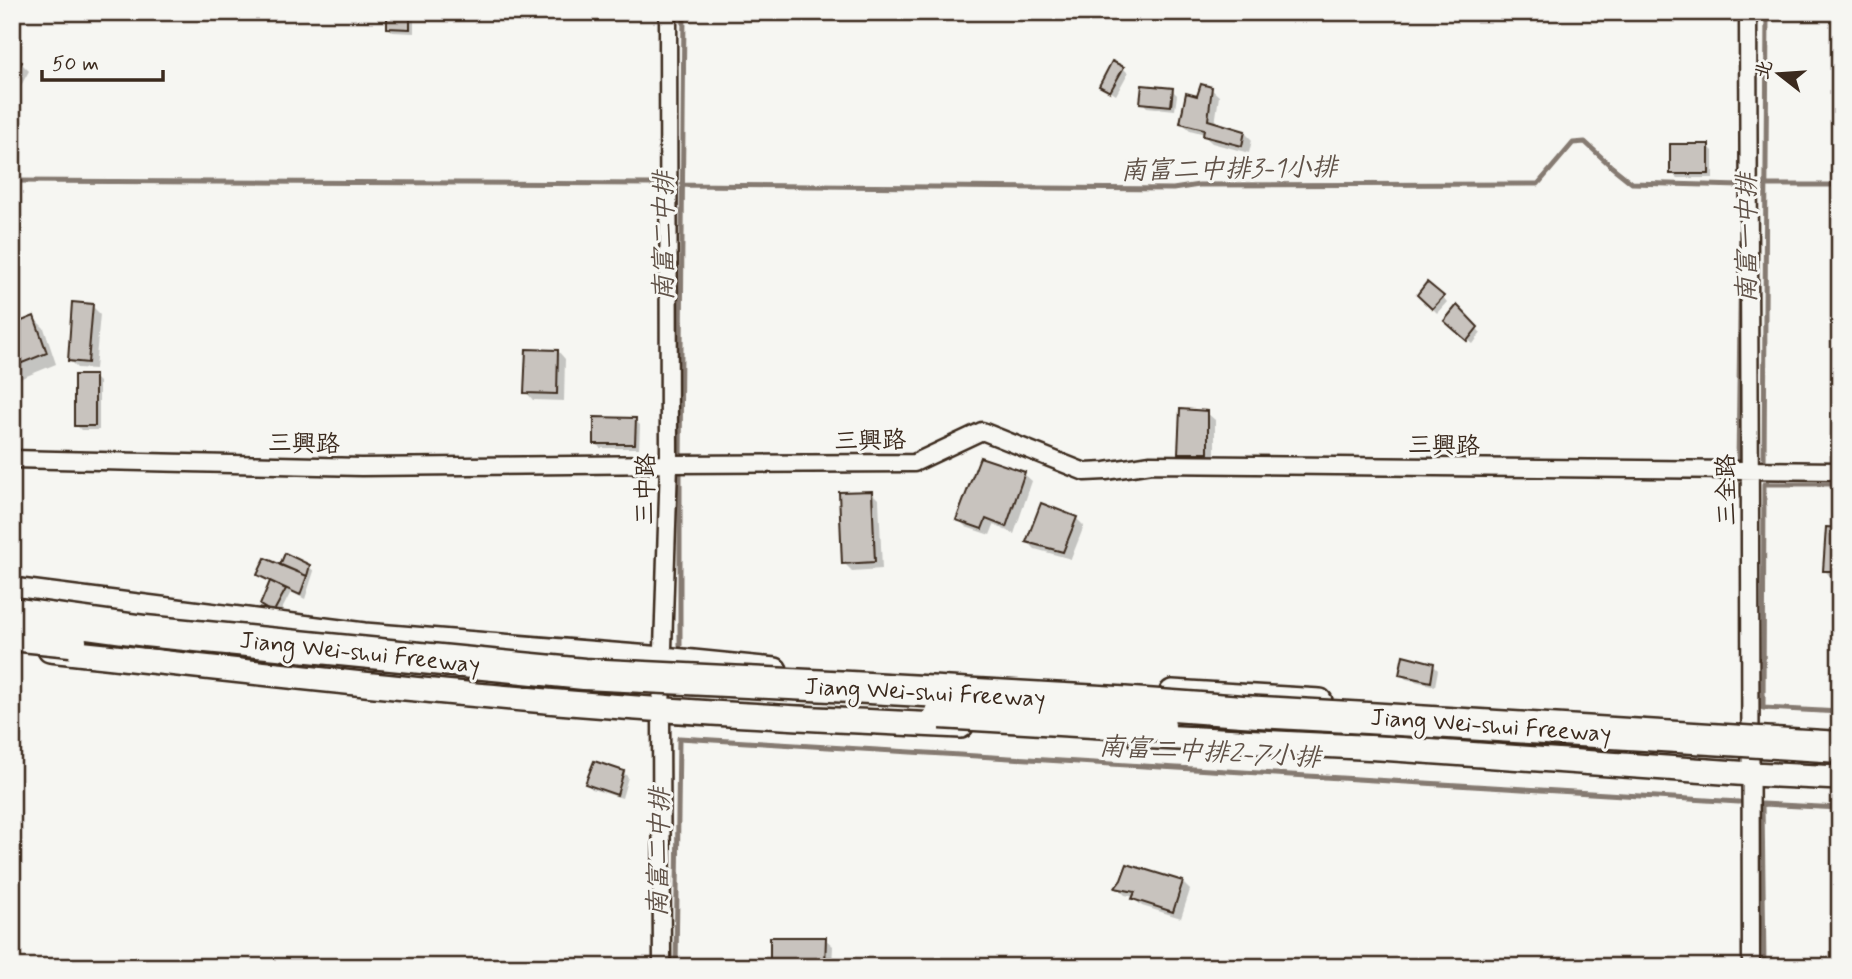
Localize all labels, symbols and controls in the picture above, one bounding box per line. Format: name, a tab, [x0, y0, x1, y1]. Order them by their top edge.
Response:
scale bar	[42, 38, 163, 82]
north arrow	[1744, 38, 1814, 108]
text: 50 m	[52, 50, 99, 78]
text: 北	[1749, 57, 1779, 82]
water label: 南富二中排3-1小排	[1120, 151, 1340, 189]
water label: 南富二中排	[648, 169, 682, 301]
water label: 南富一中排	[1731, 171, 1765, 303]
street label: 三興路	[834, 425, 906, 458]
street label: 三興路	[268, 428, 340, 461]
street label: 三興路	[1408, 430, 1480, 463]
street label: 三中路	[630, 453, 663, 525]
street label: 三全路	[1711, 454, 1744, 526]
street label: Jiang Wei-shui Freeway	[238, 625, 482, 684]
street label: Jiang Wei-shui Freeway	[803, 672, 1046, 717]
street label: Jiang Wei-shui Freeway	[1369, 703, 1612, 752]
water label: 南富二中排2-7小排	[1098, 730, 1324, 776]
water label: 南富二中排	[642, 785, 678, 917]

